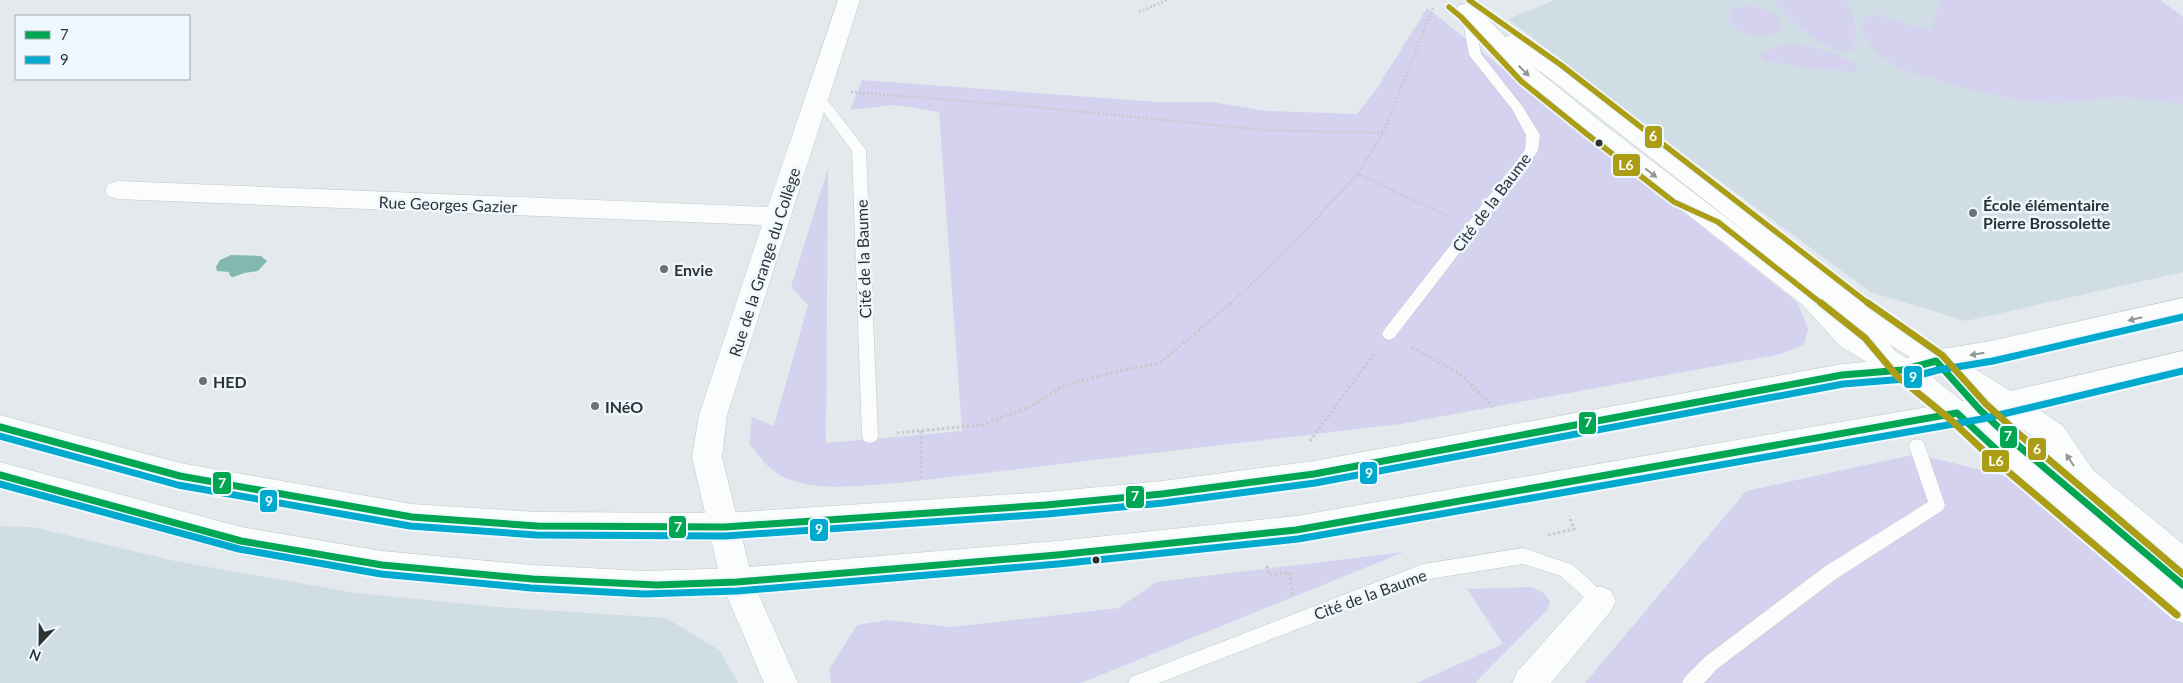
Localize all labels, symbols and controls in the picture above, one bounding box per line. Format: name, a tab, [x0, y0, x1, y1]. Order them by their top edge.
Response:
legend	[15, 15, 190, 80]
text: 7	[60, 25, 69, 43]
text: 9	[60, 50, 69, 68]
one-way arrow	[1518, 64, 1530, 76]
line badge: 6	[1644, 125, 1663, 149]
text: 6	[1649, 127, 1657, 144]
unlabelled marker	[1594, 138, 1604, 148]
street label: Cité de la Baume	[1448, 149, 1534, 255]
line badge: L6	[1612, 153, 1641, 177]
text: L6	[1618, 156, 1634, 173]
street label: Rue de la Grange du Collège	[724, 165, 804, 359]
one-way arrow	[1644, 167, 1657, 178]
street label: Rue Georges Gazier	[378, 192, 518, 216]
place label: École élémentaire Pierre Brossolette	[1983, 195, 2111, 232]
street label: Cité de la Baume	[851, 199, 875, 319]
marker: École élémentaire Pierre Brossolette	[1967, 207, 1979, 219]
place label: Envie	[674, 260, 713, 279]
marker: Envie	[658, 263, 670, 275]
one-way arrow	[2128, 315, 2143, 323]
one-way arrow	[1969, 351, 1985, 359]
line badge: 9	[1903, 365, 1923, 389]
text: 9	[1909, 368, 1917, 385]
place label: HED	[213, 372, 247, 391]
marker: HED	[197, 375, 209, 387]
place label: INéO	[605, 397, 643, 416]
marker: INéO	[589, 400, 601, 412]
line badge: 7	[1578, 411, 1597, 435]
text: 7	[1584, 413, 1592, 430]
line badge: 7	[1999, 425, 2018, 449]
text: 7	[2004, 427, 2012, 444]
line badge: 6	[2027, 437, 2047, 461]
text: 6	[2033, 440, 2041, 457]
line badge: L6	[1981, 449, 2010, 473]
text: L6	[1988, 452, 2004, 469]
one-way arrow	[2065, 453, 2075, 467]
line badge: 9	[1359, 461, 1378, 485]
text: 9	[1365, 464, 1373, 481]
line badge: 7	[212, 471, 232, 495]
text: 7	[218, 474, 226, 491]
line badge: 7	[1125, 485, 1145, 509]
text: 7	[1131, 487, 1139, 504]
line badge: 9	[259, 489, 278, 513]
text: 9	[265, 492, 273, 509]
line badge: 7	[668, 515, 687, 539]
text: 7	[674, 518, 682, 535]
line badge: 9	[809, 518, 829, 542]
text: 9	[815, 520, 823, 537]
unlabelled marker	[1091, 555, 1101, 565]
street label: Cité de la Baume	[1311, 565, 1429, 623]
north arrow	[15, 618, 65, 668]
text: N	[27, 646, 43, 665]

